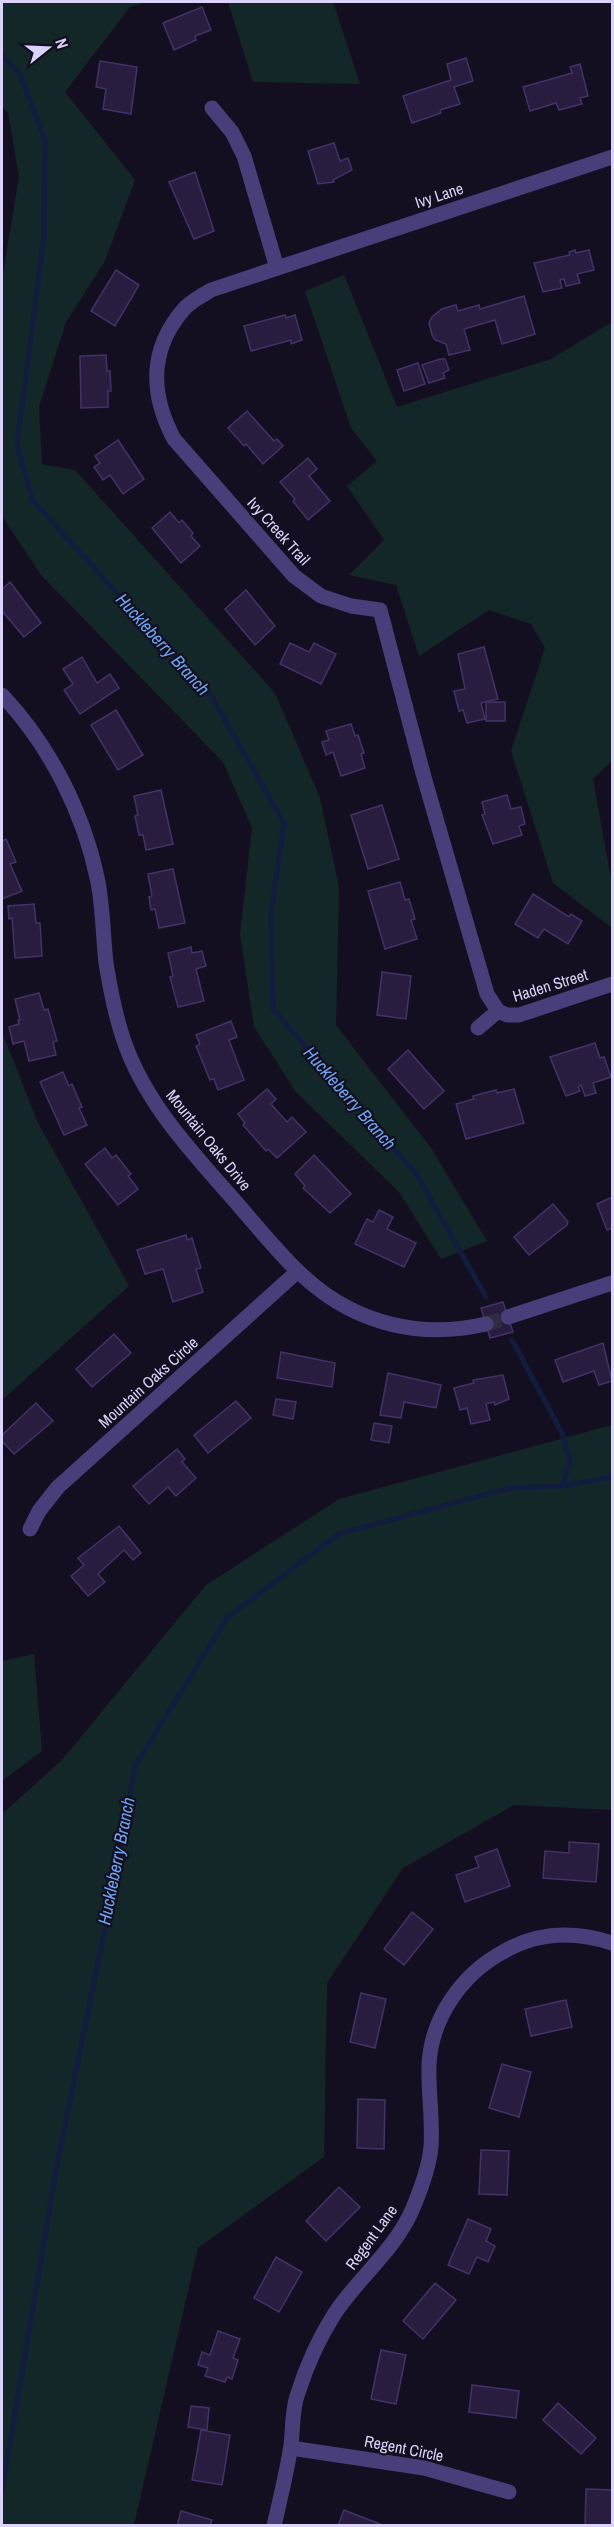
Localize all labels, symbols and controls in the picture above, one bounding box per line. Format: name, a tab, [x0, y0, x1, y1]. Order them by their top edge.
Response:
north arrow	[18, 18, 78, 78]
text: N	[50, 35, 74, 51]
street label: Ivy Lane	[412, 177, 466, 213]
street label: Ivy Creek Trail	[243, 492, 316, 570]
water label: Huckleberry Branch	[110, 587, 216, 701]
street label: Haden Street	[510, 963, 591, 1007]
water label: Huckleberry Branch	[298, 1041, 402, 1155]
street label: Mountain Oaks Drive	[161, 1085, 257, 1195]
street label: Mountain Oaks Circle	[93, 1331, 203, 1433]
water label: Huckleberry Branch	[91, 1795, 141, 1927]
street label: Regent Lane	[340, 2200, 402, 2274]
street label: Regent Circle	[363, 2430, 445, 2466]

